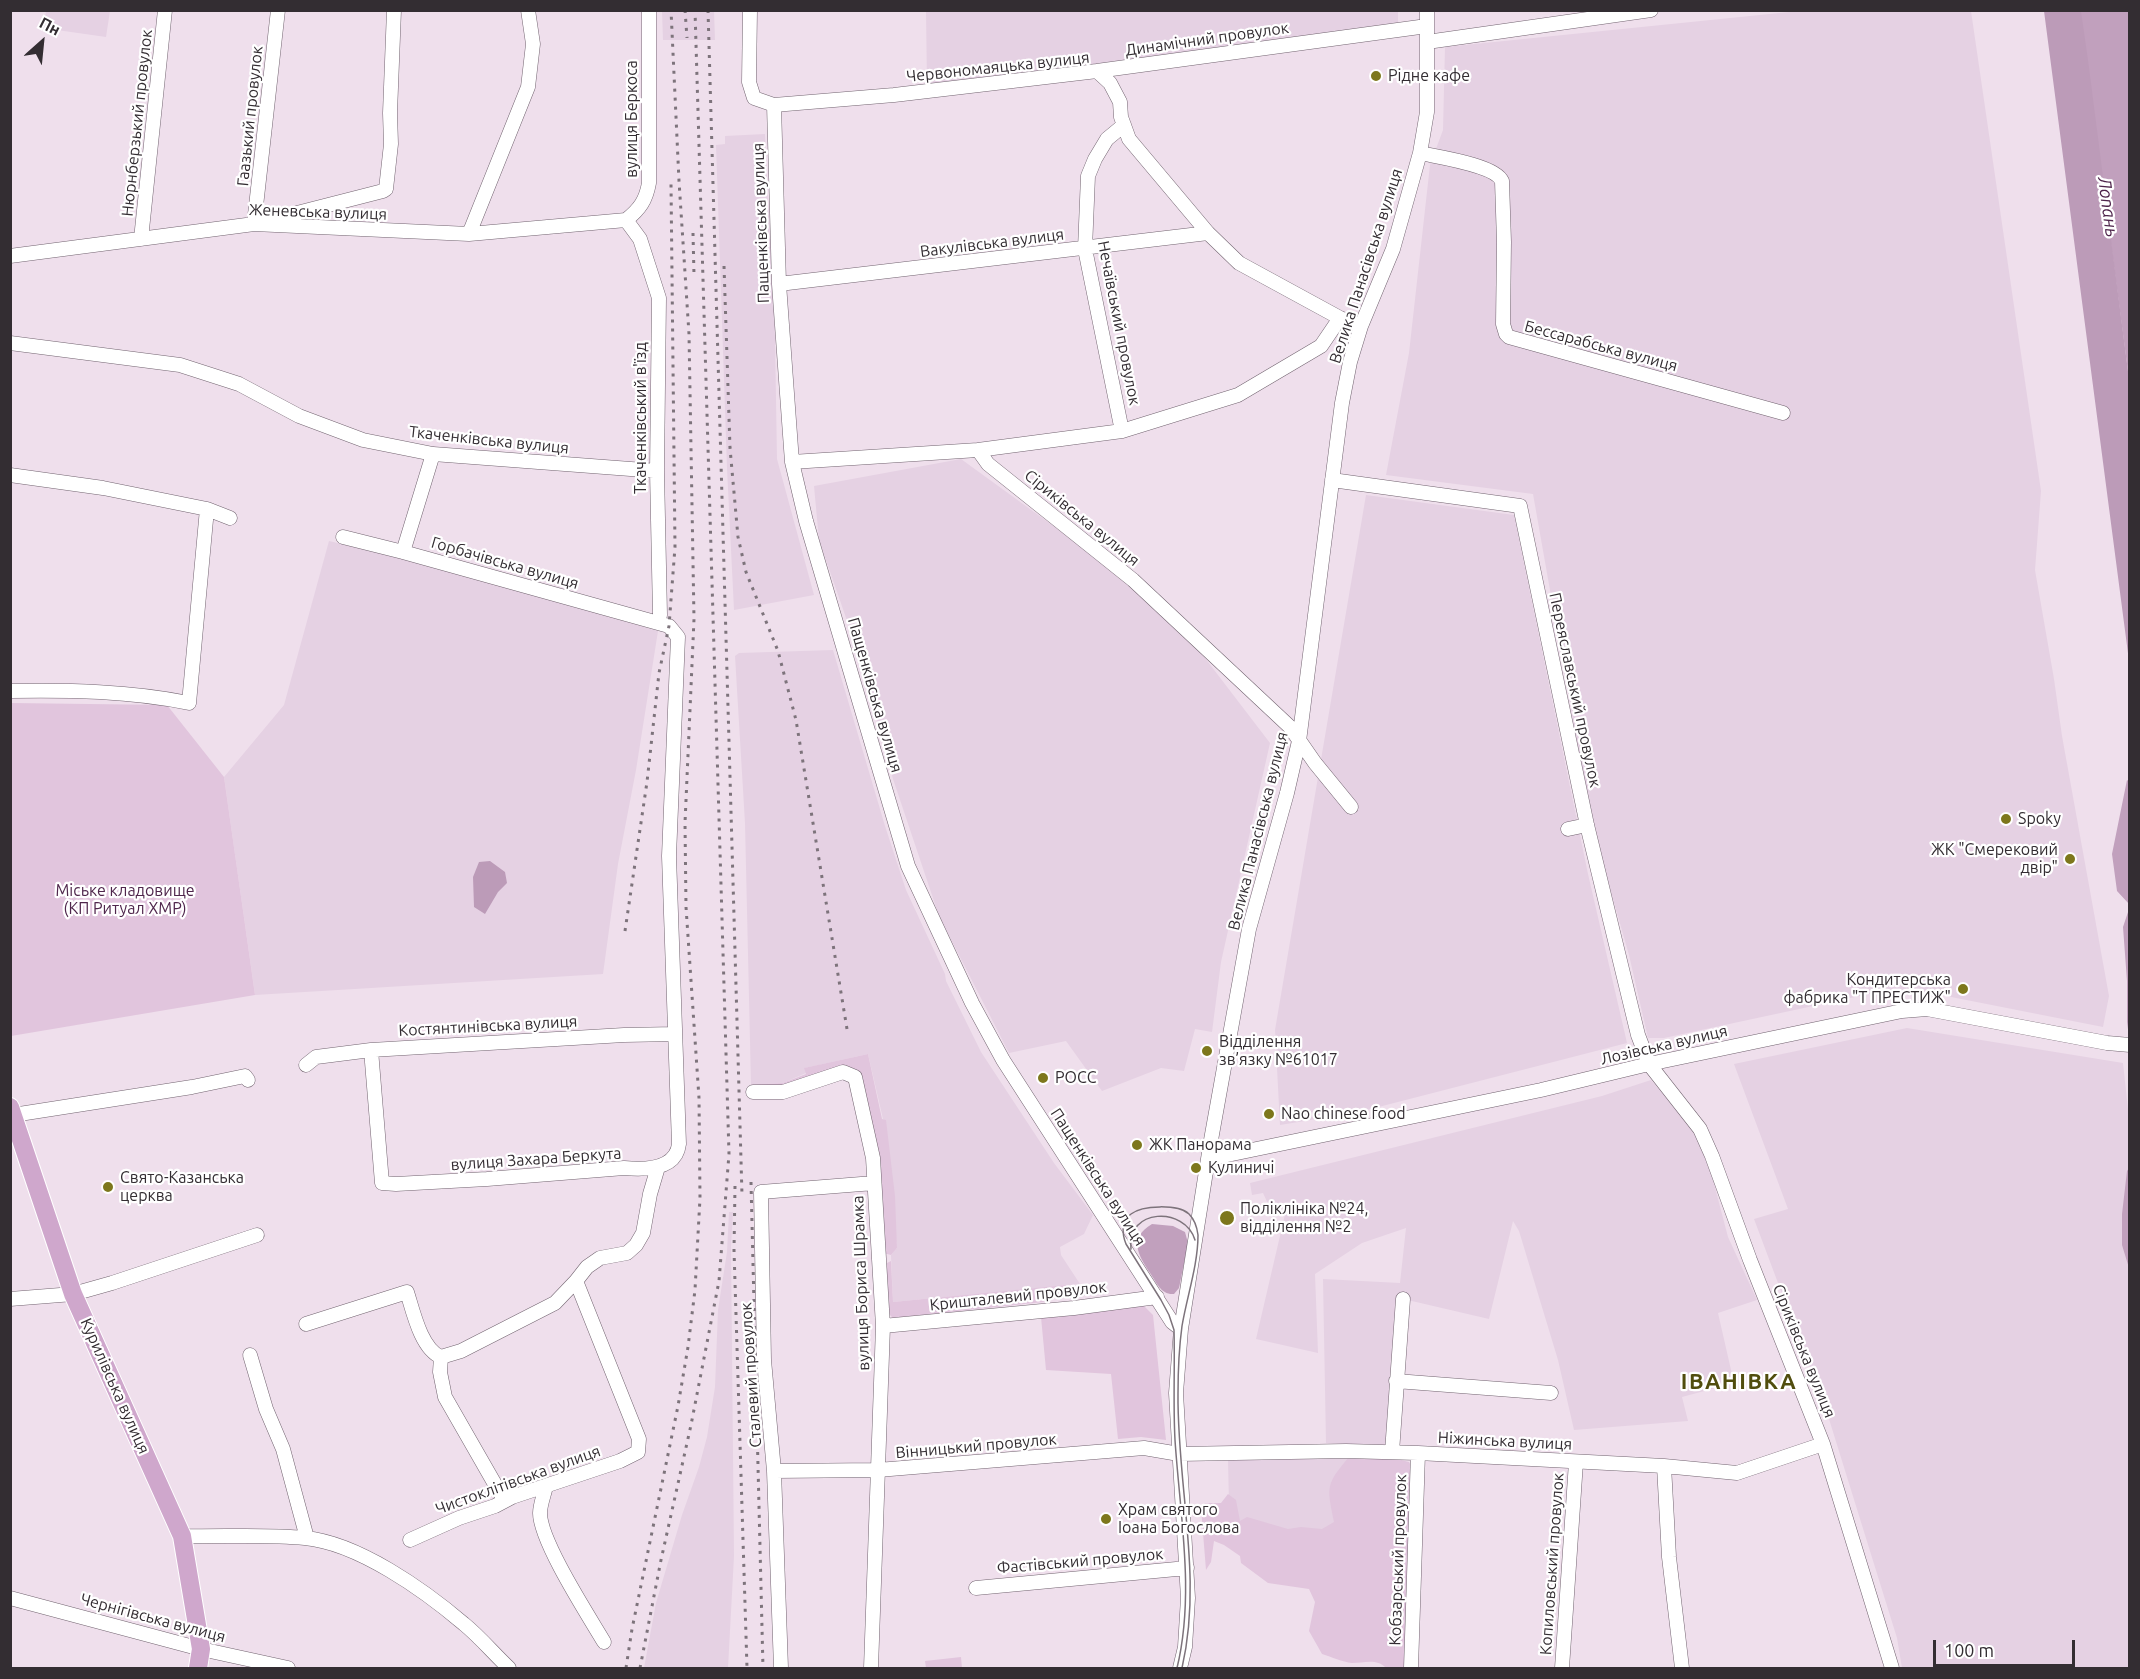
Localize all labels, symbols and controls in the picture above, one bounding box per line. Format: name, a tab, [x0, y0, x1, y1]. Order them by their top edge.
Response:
north arrow	[12, 12, 72, 72]
text: Пн	[37, 13, 64, 39]
street label: Динамічний провулок	[1124, 18, 1290, 60]
street label: Нюрнберзький провулок	[118, 29, 156, 217]
street label: Гаазький провулок	[233, 45, 267, 187]
street label: Червономаяцька вулиця	[905, 48, 1091, 86]
street label: вулиця Беркоса	[622, 60, 642, 178]
place label: Рідне кафе	[1388, 66, 1470, 86]
marker: Рідне кафе	[1369, 69, 1383, 83]
street label: Пащенківська вулиця	[749, 143, 773, 303]
street label: Велика Панасівська вулиця	[1325, 166, 1407, 366]
water label: Лопань	[2093, 176, 2123, 238]
street label: Женевська вулиця	[249, 200, 387, 224]
street label: Вакулівська вулиця	[919, 225, 1065, 261]
street label: Нечаївський провулок	[1094, 239, 1144, 407]
street label: Бессарабська вулиця	[1522, 316, 1680, 376]
street label: Ткаченківський в'їзд	[631, 342, 651, 494]
street label: Ткаченківська вулиця	[408, 422, 570, 458]
street label: Сіриківська вулиця	[1021, 466, 1143, 570]
street label: Горбачівська вулиця	[429, 533, 581, 593]
street label: Переяславський провулок	[1545, 591, 1605, 789]
street label: Пащенківська вулиця	[844, 615, 906, 775]
street label: Велика Панасівська вулиця	[1224, 730, 1292, 932]
place label: Spoky	[2018, 809, 2061, 829]
marker: Spoky	[1999, 812, 2013, 826]
place label: ЖК "Смерековий двір"	[1931, 840, 2058, 878]
marker: ЖК "Смерековий двір"	[2063, 852, 2077, 866]
park label: Міське кладовище (КП Ритуал ХМР)	[55, 881, 195, 919]
place label: Кондитерська фабрика "Т ПРЕСТИЖ"	[1783, 970, 1951, 1008]
marker: Кондитерська фабрика "Т ПРЕСТИЖ"	[1956, 982, 1970, 996]
street label: Костянтинівська вулиця	[398, 1012, 578, 1040]
street label: Лозівська вулиця	[1599, 1021, 1729, 1069]
place label: Відділення зв’язку №61017	[1219, 1032, 1338, 1070]
marker: Відділення зв’язку №61017	[1200, 1044, 1214, 1058]
place label: РОСС	[1055, 1068, 1096, 1088]
marker: РОСС	[1036, 1071, 1050, 1085]
place label: Nao chinese food	[1281, 1104, 1406, 1124]
street label: Пащенківська вулиця	[1046, 1105, 1150, 1249]
marker: Nao chinese food	[1262, 1107, 1276, 1121]
place label: ЖК Панорама	[1149, 1135, 1252, 1155]
marker: ЖК Панорама	[1130, 1138, 1144, 1152]
street label: вулиця Захара Беркута	[450, 1143, 622, 1175]
place label: Кулиничі	[1208, 1158, 1275, 1178]
marker: Кулиничі	[1189, 1161, 1203, 1175]
place label: Свято-Казанська церква	[120, 1168, 244, 1206]
marker: Свято-Казанська церква	[101, 1180, 115, 1194]
street label: вулиця Бориса Шрамка	[848, 1195, 874, 1371]
place label: Поліклініка №24, відділення №2	[1240, 1199, 1368, 1237]
marker: Поліклініка №24, відділення №2	[1218, 1209, 1236, 1227]
street label: Кришталевий провулок	[929, 1277, 1107, 1315]
street label: Сіриківська вулиця	[1768, 1281, 1840, 1421]
street label: Сталевий провулок	[736, 1302, 766, 1448]
street label: Курилівська вулиця	[76, 1315, 154, 1457]
district label: ІВАНІВКА	[1681, 1369, 1797, 1395]
street label: Ніжинська вулиця	[1437, 1428, 1573, 1454]
street label: Вінницький провулок	[895, 1429, 1057, 1463]
street label: Чистоклітівська вулиця	[433, 1441, 603, 1519]
street label: Копиловський провулок	[1536, 1472, 1568, 1656]
street label: Кобзарський провулок	[1385, 1474, 1411, 1646]
place label: Храм святого Іоана Богослова	[1118, 1500, 1239, 1538]
marker: Храм святого Іоана Богослова	[1099, 1512, 1113, 1526]
street label: Фастівський провулок	[996, 1544, 1164, 1578]
street label: Чернігівська вулиця	[78, 1589, 228, 1647]
scale bar	[1936, 1628, 2078, 1666]
text: 100 m	[1944, 1640, 1994, 1660]

